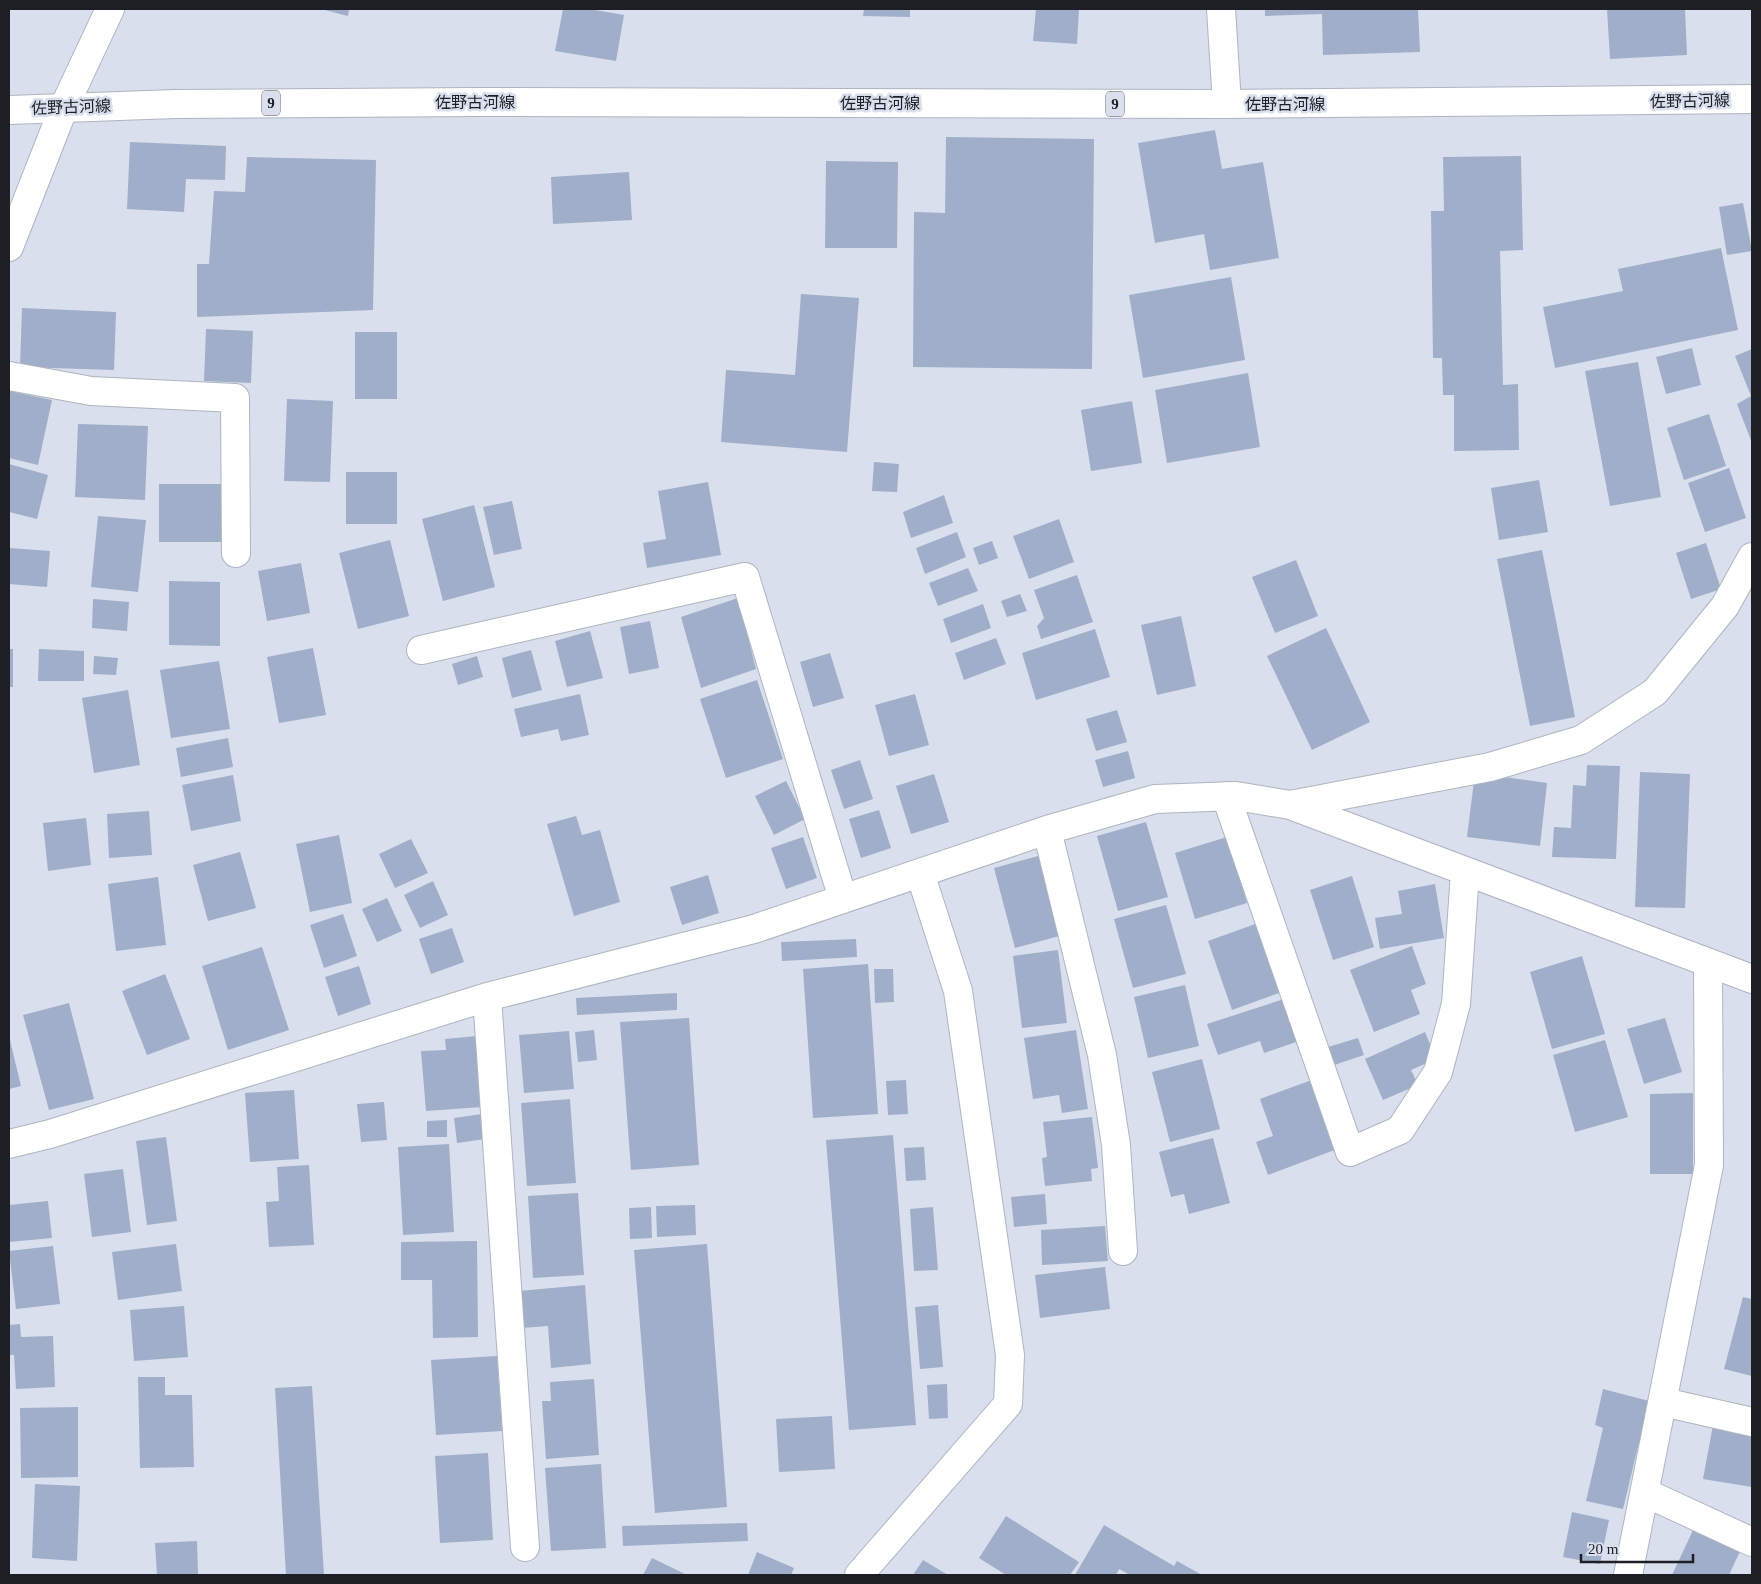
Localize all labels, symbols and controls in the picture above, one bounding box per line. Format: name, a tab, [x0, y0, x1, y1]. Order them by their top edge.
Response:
road number: 9	[262, 90, 280, 116]
road number: 9	[1106, 92, 1124, 116]
street label: 佐野古河線	[1650, 92, 1730, 110]
street label: 佐野古河線	[435, 94, 515, 111]
street label: 佐野古河線	[840, 95, 920, 112]
street label: 佐野古河線	[1245, 96, 1325, 113]
street label: 佐野古河線	[31, 97, 111, 117]
scale bar	[1581, 1532, 1694, 1564]
text: 20 m	[1588, 1541, 1619, 1557]

